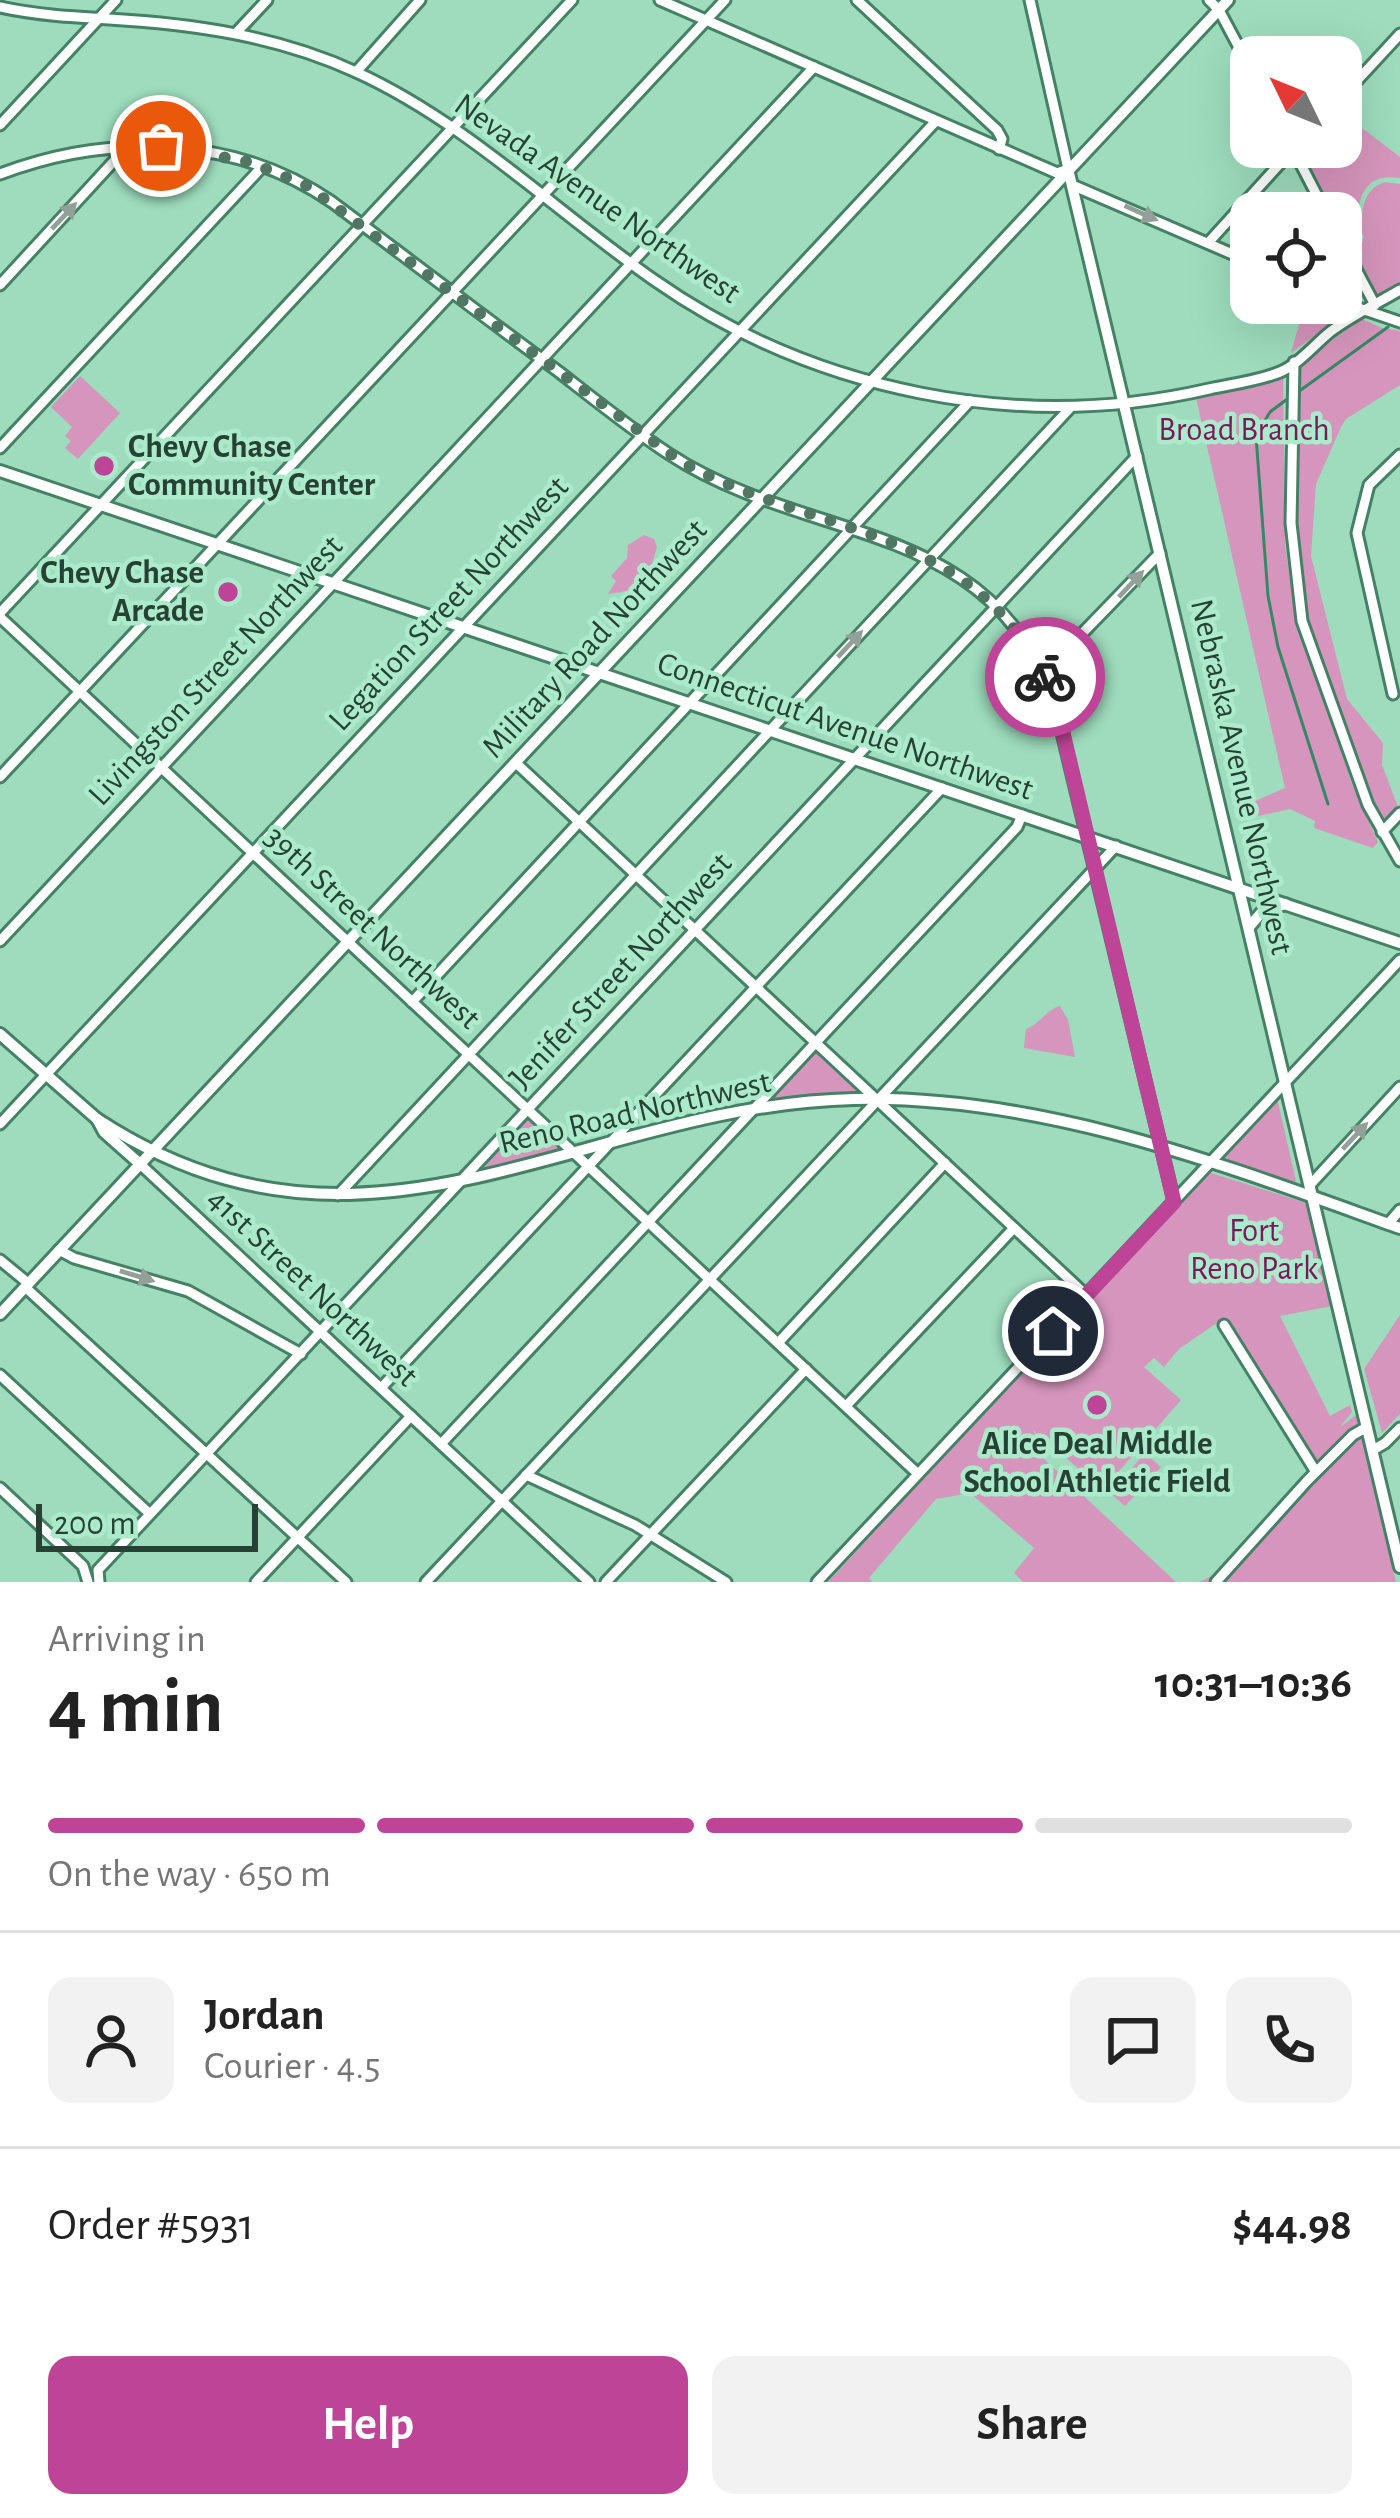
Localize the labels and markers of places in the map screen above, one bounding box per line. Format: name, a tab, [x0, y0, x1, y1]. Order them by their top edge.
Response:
pin	[110, 95, 212, 197]
place label: Chevy Chase Community Center	[128, 431, 376, 502]
marker: Chevy Chase Community Center	[91, 453, 117, 479]
place label: Chevy Chase Arcade	[40, 557, 204, 628]
marker: Chevy Chase Arcade	[215, 579, 241, 605]
pin	[1002, 1280, 1104, 1382]
marker: Alice Deal Middle School Athletic Field	[1084, 1392, 1110, 1418]
place label: Alice Deal Middle School Athletic Field	[963, 1428, 1231, 1499]

